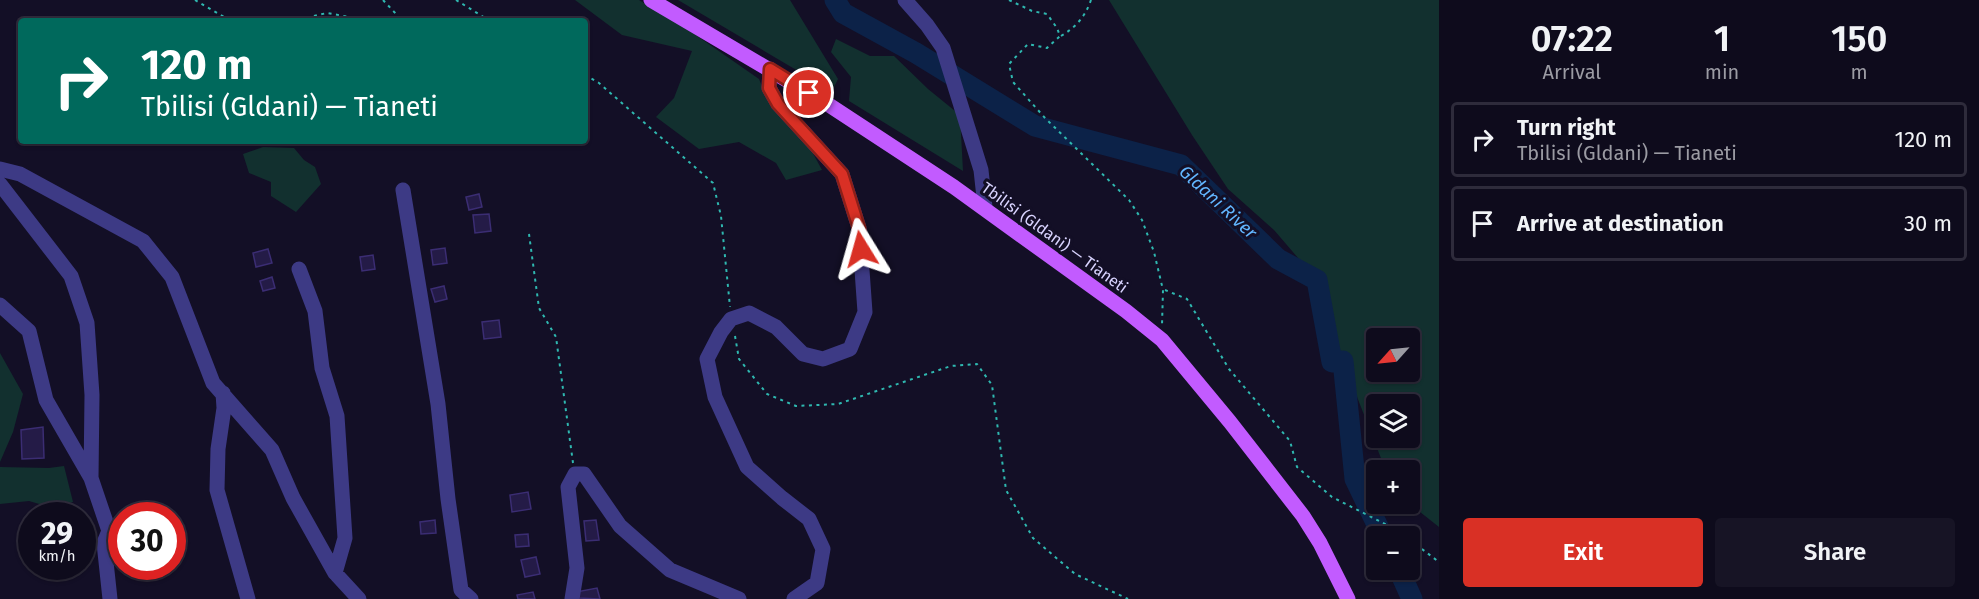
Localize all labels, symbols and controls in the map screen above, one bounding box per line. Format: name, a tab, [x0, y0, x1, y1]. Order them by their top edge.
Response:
text: 07:22	[1531, 17, 1613, 61]
text: 1	[1714, 17, 1730, 61]
text: 150	[1831, 17, 1887, 61]
text: 120 m	[141, 40, 252, 90]
icon: right	[42, 42, 120, 120]
text: Arrival	[1543, 60, 1601, 84]
text: min	[1705, 60, 1739, 84]
text: m	[1851, 60, 1868, 84]
pin	[783, 67, 834, 118]
icon: arrive	[792, 76, 825, 109]
text: Tbilisi (Gldani) — Tianeti	[141, 91, 438, 123]
text: Turn right	[1517, 114, 1616, 141]
icon: right	[1466, 123, 1499, 156]
text: 120 m	[1895, 126, 1952, 153]
text: Tbilisi (Gldani) — Tianeti	[1517, 141, 1737, 165]
water label: Gldani River	[1175, 161, 1262, 244]
street label: Tbilisi (Gldani) — Tianeti	[978, 178, 1131, 297]
icon: arrive	[1466, 207, 1499, 240]
text: Arrive at destination	[1517, 210, 1724, 237]
text: 30 m	[1904, 210, 1952, 237]
position arrow	[829, 217, 893, 281]
north arrow	[1366, 328, 1420, 382]
map controls	[1366, 328, 1420, 580]
button: layers	[1366, 394, 1420, 448]
button: +	[1366, 460, 1420, 514]
speed limit sign: 30	[108, 502, 186, 580]
text: 29	[41, 516, 73, 552]
button: Exit	[1463, 518, 1703, 587]
button: Share	[1715, 518, 1955, 587]
button: −	[1366, 526, 1420, 580]
text: km/h	[38, 547, 76, 565]

